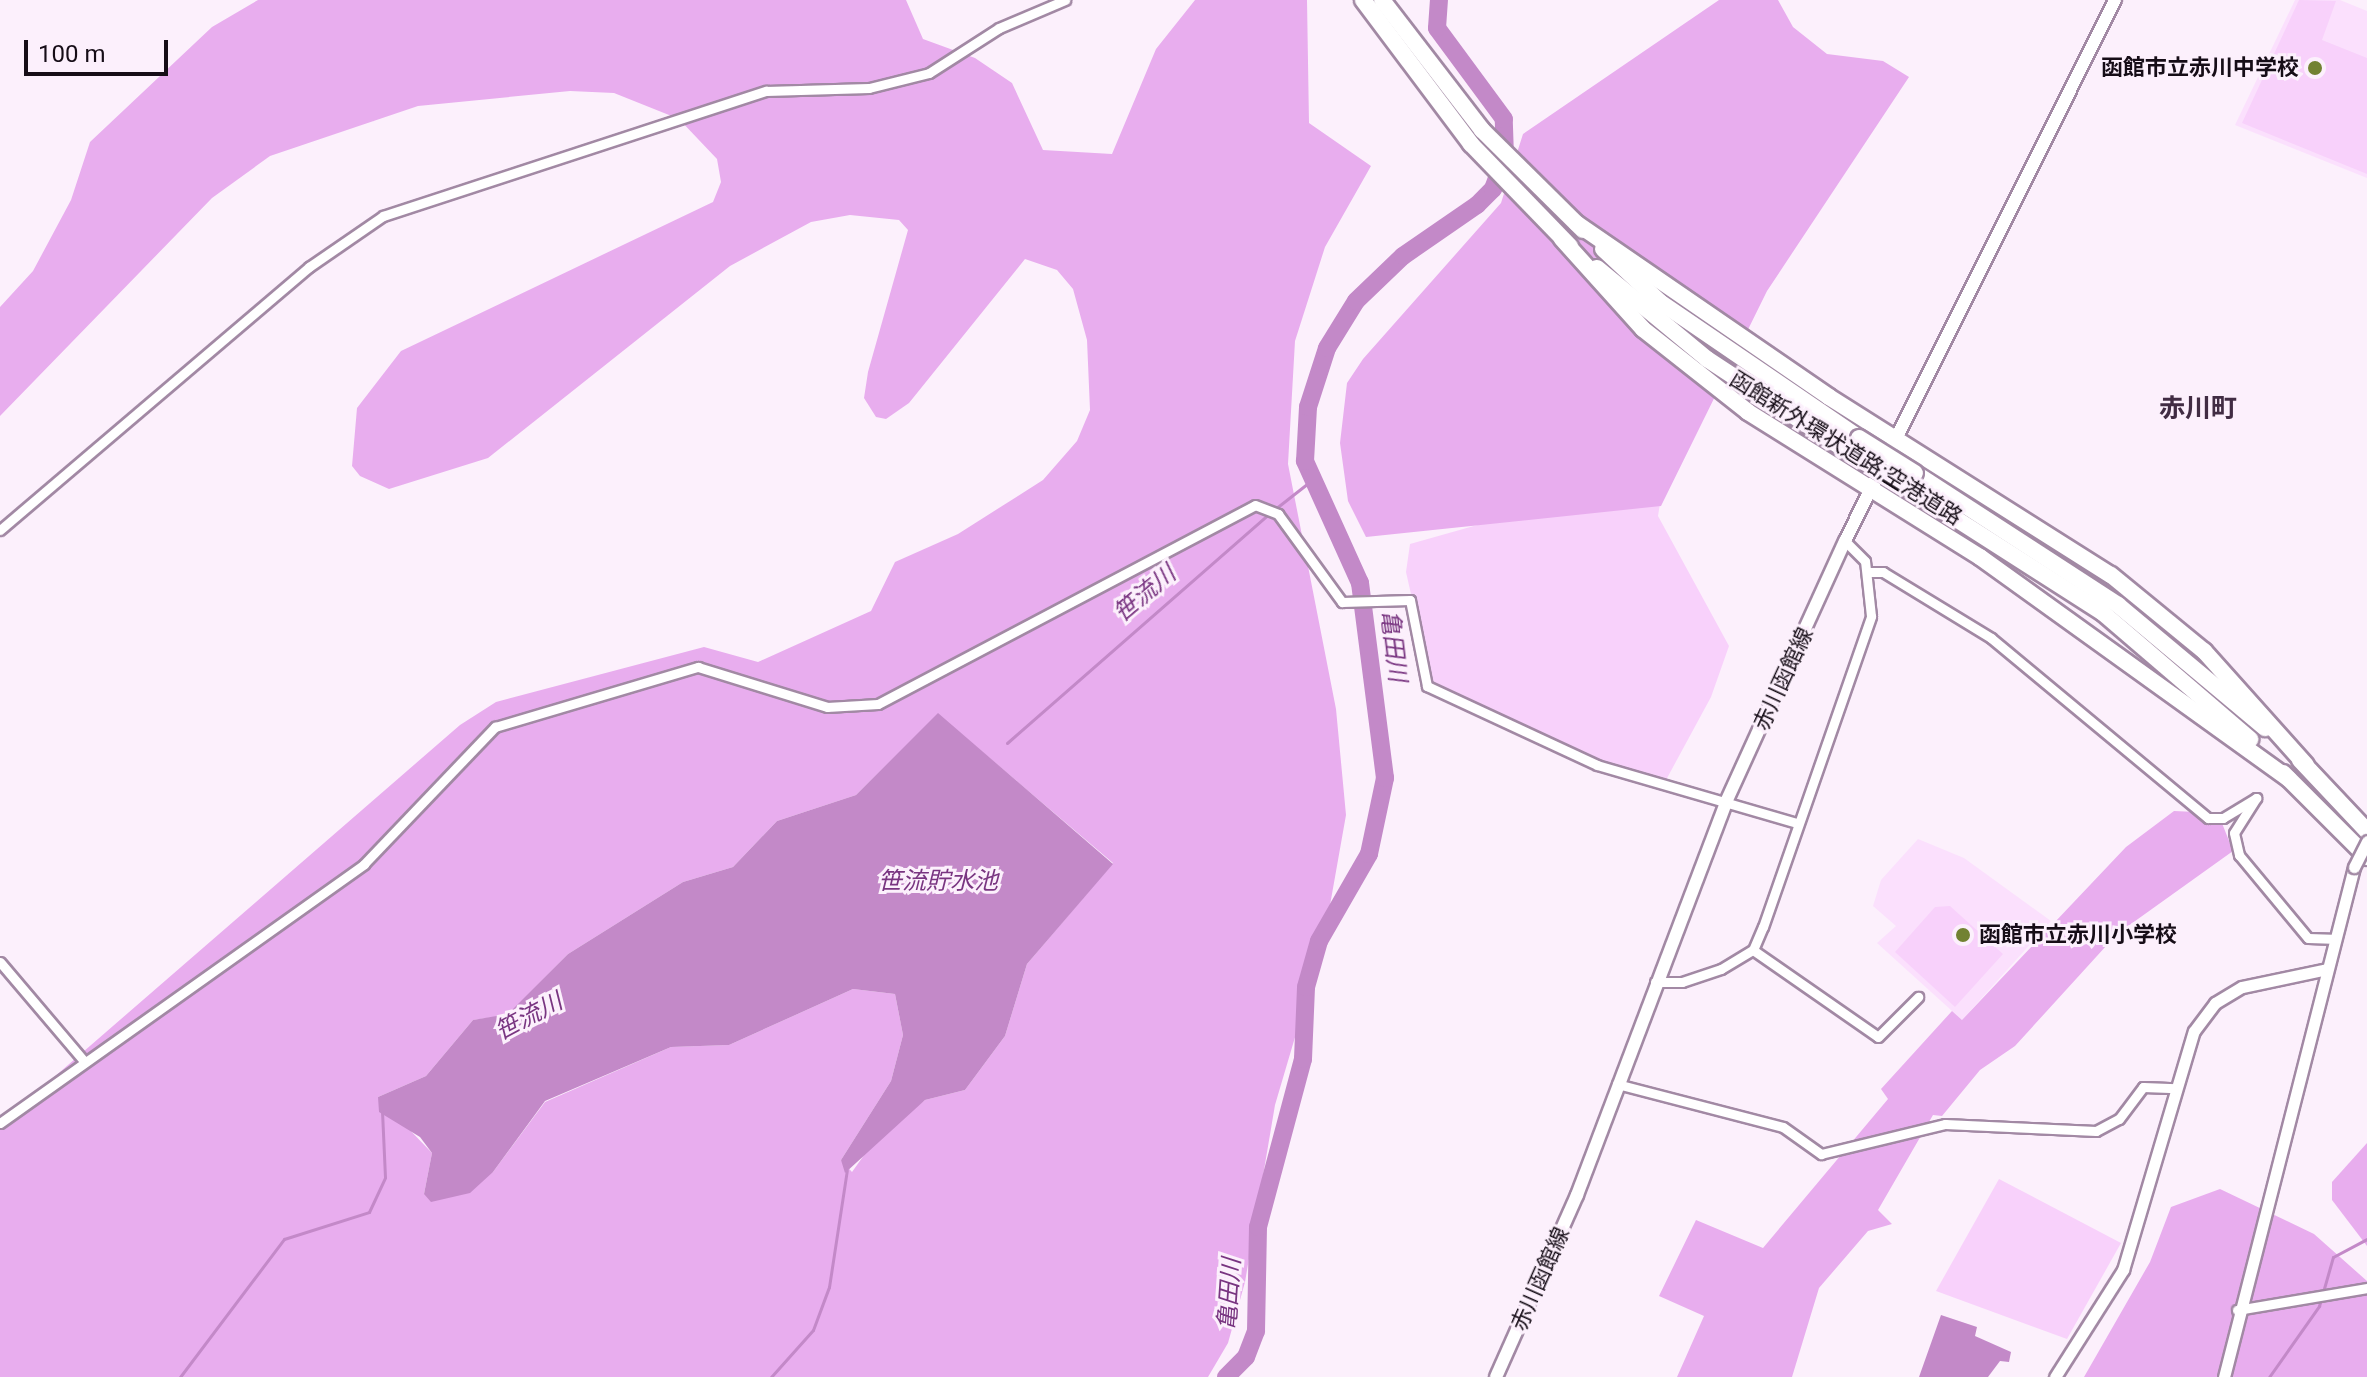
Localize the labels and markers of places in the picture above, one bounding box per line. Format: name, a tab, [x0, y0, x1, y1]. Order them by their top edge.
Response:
place label: 函館市立赤川中学校	[2101, 55, 2299, 81]
marker: 函館市立赤川中学校	[2306, 59, 2324, 77]
place label: 函館市立赤川小学校	[1979, 922, 2177, 948]
marker: 函館市立赤川小学校	[1954, 926, 1972, 944]

